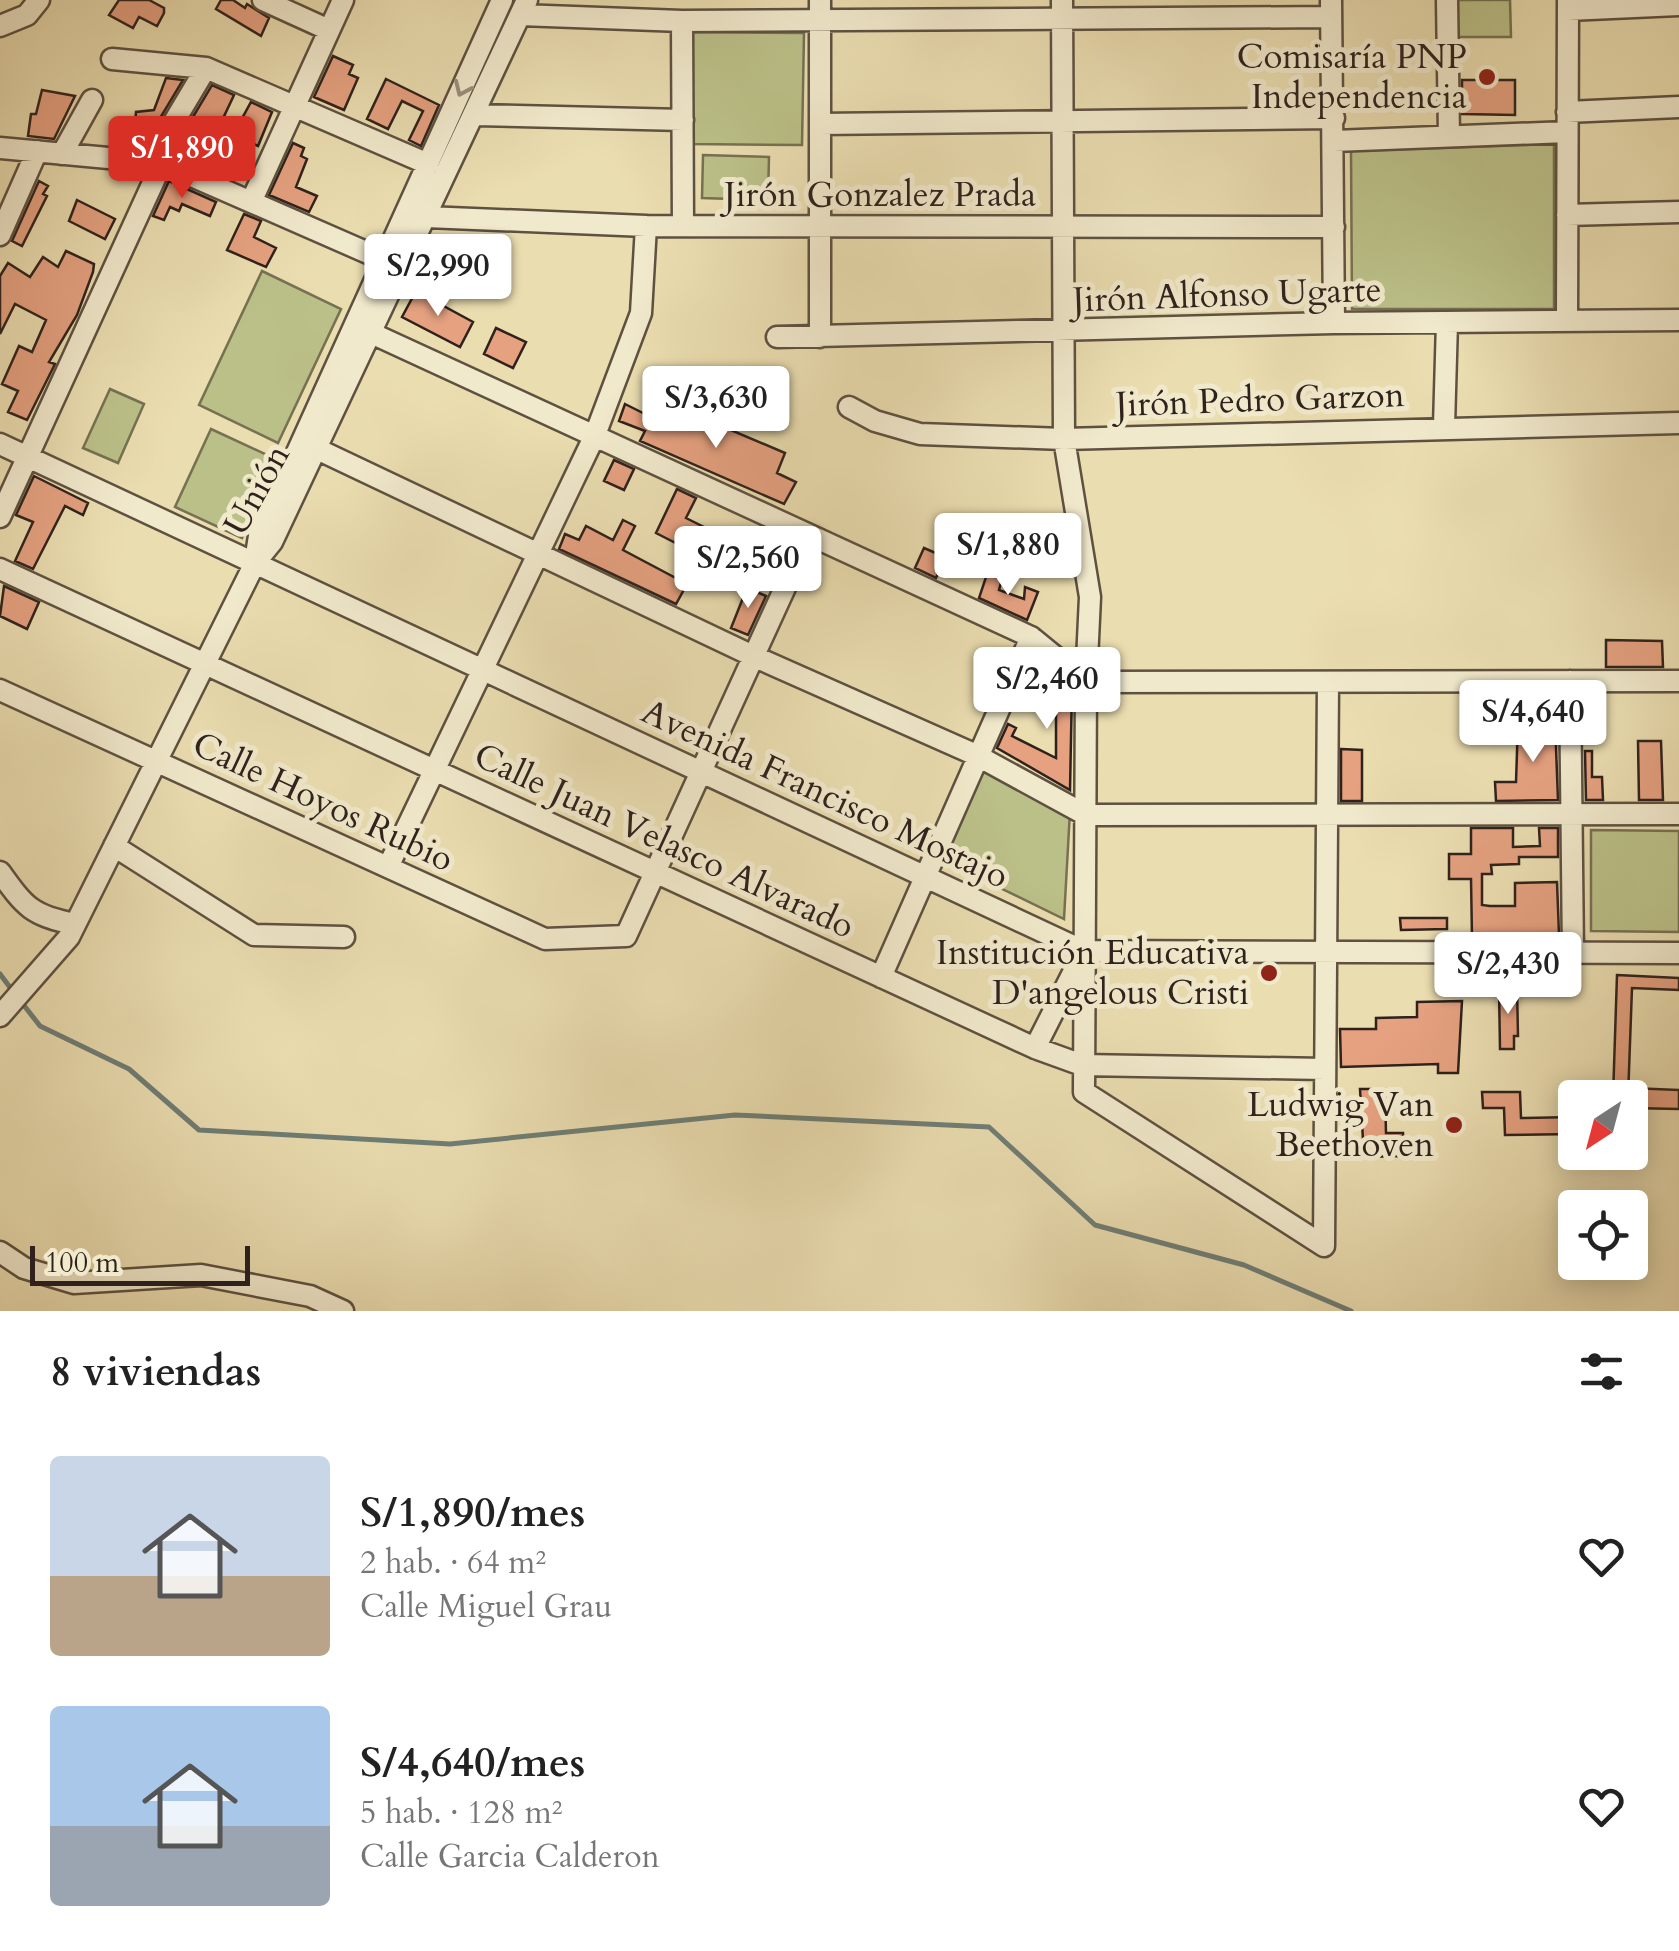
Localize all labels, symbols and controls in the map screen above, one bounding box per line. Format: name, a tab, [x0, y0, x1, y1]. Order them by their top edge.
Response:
place label: Comisaría PNP Independencia	[1237, 33, 1467, 121]
marker: Comisaría PNP Independencia	[1476, 66, 1498, 88]
one-way arrow	[454, 79, 474, 97]
pin: S/1,890	[90, 116, 274, 201]
text: S/1,890	[130, 126, 234, 170]
street label: Jirón Gonzalez Prada	[719, 171, 1036, 219]
pin: S/2,990	[346, 234, 530, 319]
text: S/2,990	[386, 244, 490, 288]
street label: Jirón Alfonso Ugarte	[1067, 266, 1382, 325]
pin: S/3,630	[624, 366, 808, 451]
street label: Jirón Pedro Garzon	[1110, 371, 1405, 429]
text: S/3,630	[664, 376, 768, 420]
street label: Unión	[212, 436, 302, 544]
pin: S/1,880	[916, 513, 1100, 598]
text: S/1,880	[956, 523, 1060, 567]
pin: S/2,560	[656, 526, 840, 611]
text: S/2,560	[696, 536, 800, 580]
pin: S/2,460	[955, 647, 1139, 732]
text: S/2,460	[995, 657, 1099, 701]
pin: S/4,640	[1441, 680, 1625, 765]
street label: Avenida Francisco Mostajo	[634, 688, 1016, 900]
text: S/4,640	[1481, 690, 1585, 734]
street label: Calle Hoyos Rubio	[185, 721, 461, 883]
street label: Calle Juan Velasco Alvarado	[466, 732, 862, 950]
place label: Institución Educativa D'angelous Cristi	[936, 929, 1249, 1017]
pin: S/2,430	[1416, 932, 1600, 1017]
text: S/2,430	[1456, 942, 1560, 986]
marker: Institución Educativa D'angelous Cristi	[1258, 962, 1280, 984]
north arrow	[1558, 1080, 1648, 1170]
map controls	[1558, 1080, 1648, 1280]
place label: Ludwig Van Beethoven	[1247, 1081, 1434, 1169]
marker: Ludwig Van Beethoven	[1443, 1114, 1465, 1136]
button: locate	[1558, 1190, 1648, 1280]
scale bar	[30, 1241, 250, 1286]
text: 100 m	[45, 1244, 119, 1282]
text: 8 viviendas	[50, 1343, 261, 1400]
icon: filters	[1574, 1344, 1629, 1399]
text: S/1,890/mes	[360, 1484, 585, 1541]
icon: home	[130, 1496, 250, 1616]
icon: heart	[1574, 1529, 1629, 1584]
text: 2 hab. · 64 m²	[360, 1541, 546, 1585]
text: Calle Miguel Grau	[360, 1585, 612, 1629]
text: S/4,640/mes	[360, 1734, 585, 1791]
icon: home	[130, 1746, 250, 1866]
icon: heart	[1574, 1779, 1629, 1834]
text: 5 hab. · 128 m²	[360, 1791, 563, 1835]
text: Calle Garcia Calderon	[360, 1835, 660, 1879]

